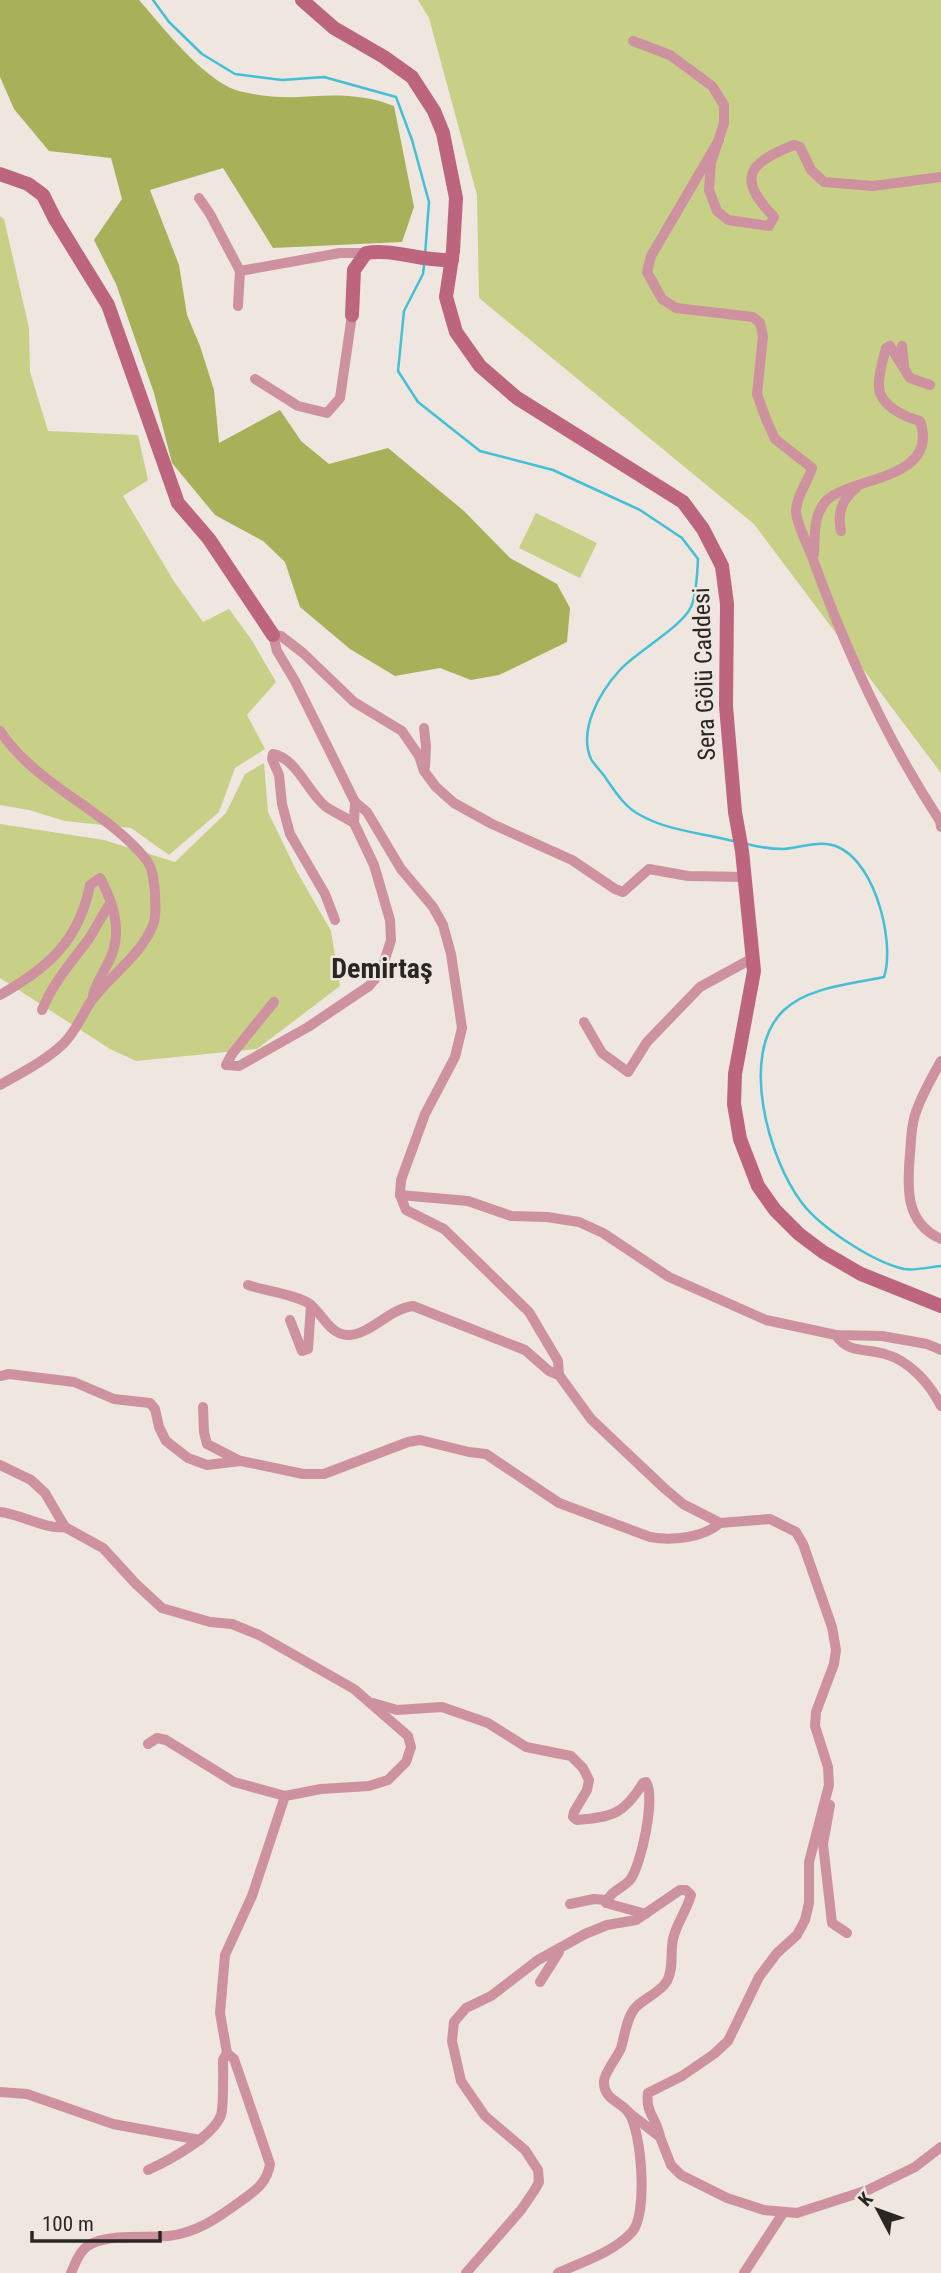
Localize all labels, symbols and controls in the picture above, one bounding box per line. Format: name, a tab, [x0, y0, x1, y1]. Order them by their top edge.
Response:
street label: Sera Gölü Caddesi	[687, 587, 721, 761]
district label: Demirtaş	[331, 952, 433, 985]
north arrow	[843, 2175, 913, 2245]
text: K	[853, 2187, 878, 2211]
scale bar	[32, 2200, 159, 2244]
text: 100 m	[42, 2212, 94, 2236]

